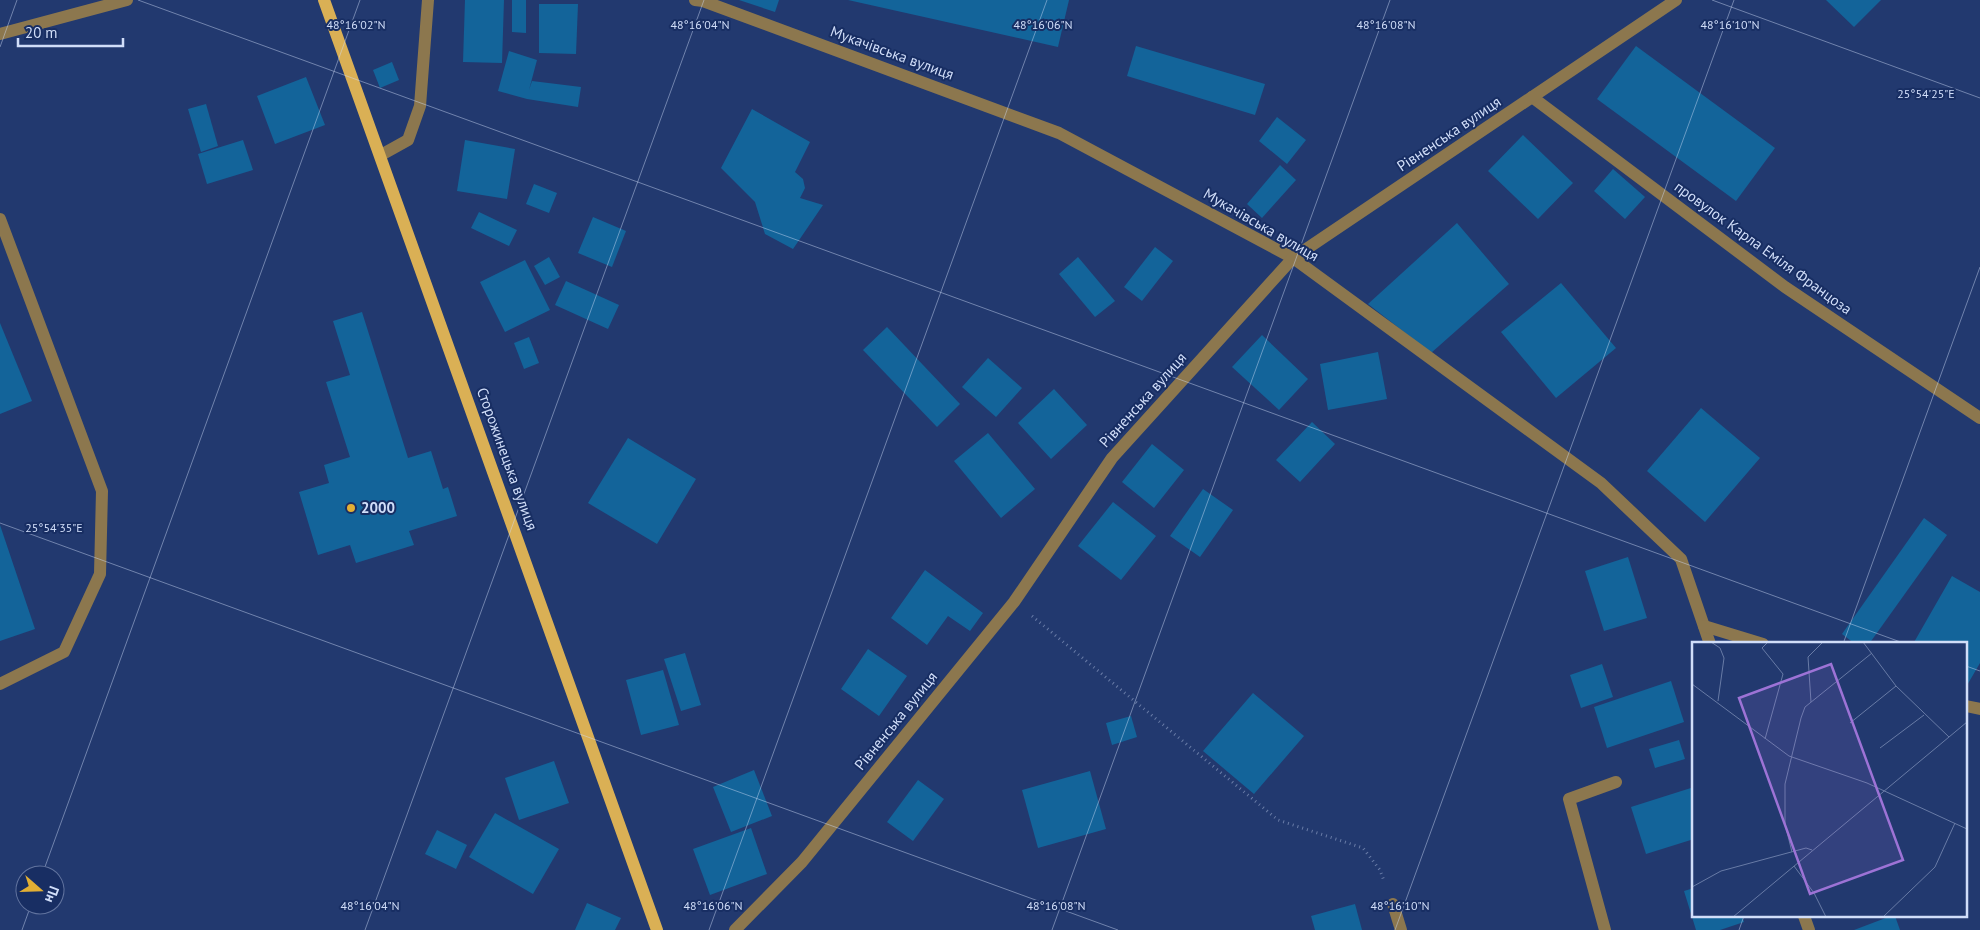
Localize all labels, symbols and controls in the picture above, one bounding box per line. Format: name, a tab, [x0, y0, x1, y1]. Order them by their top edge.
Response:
scale bar	[18, 15, 122, 47]
text: 48°16'02"N	[326, 17, 386, 32]
text: 48°16'04"N	[670, 17, 730, 32]
text: 48°16'06"N	[1013, 17, 1073, 32]
text: 48°16'08"N	[1356, 17, 1416, 32]
text: 48°16'10"N	[1700, 17, 1760, 32]
street label: Мукачівська вулиця	[828, 21, 957, 84]
text: 20 m	[25, 23, 58, 42]
text: 25°54'25"E	[1897, 86, 1955, 101]
street label: Рівненська вулиця	[1393, 92, 1504, 175]
street label: провулок Карла Еміля Францоза	[1671, 177, 1856, 318]
street label: Мукачівська вулиця	[1200, 184, 1322, 265]
street label: Рівненська вулиця	[1095, 348, 1190, 451]
street label: Сторожинецька вулиця	[473, 385, 542, 533]
place label: 2000	[361, 498, 395, 517]
marker: 2000	[345, 502, 357, 514]
text: 25°54'35"E	[25, 520, 83, 535]
inset map	[1692, 642, 1968, 918]
street label: Рівненська вулиця	[850, 668, 941, 774]
north arrow	[15, 865, 65, 915]
text: Пн	[41, 884, 63, 905]
text: 48°16'04"N	[340, 898, 400, 913]
text: 48°16'06"N	[683, 898, 743, 913]
text: 48°16'08"N	[1026, 898, 1086, 913]
text: 48°16'10"N	[1370, 898, 1430, 913]

